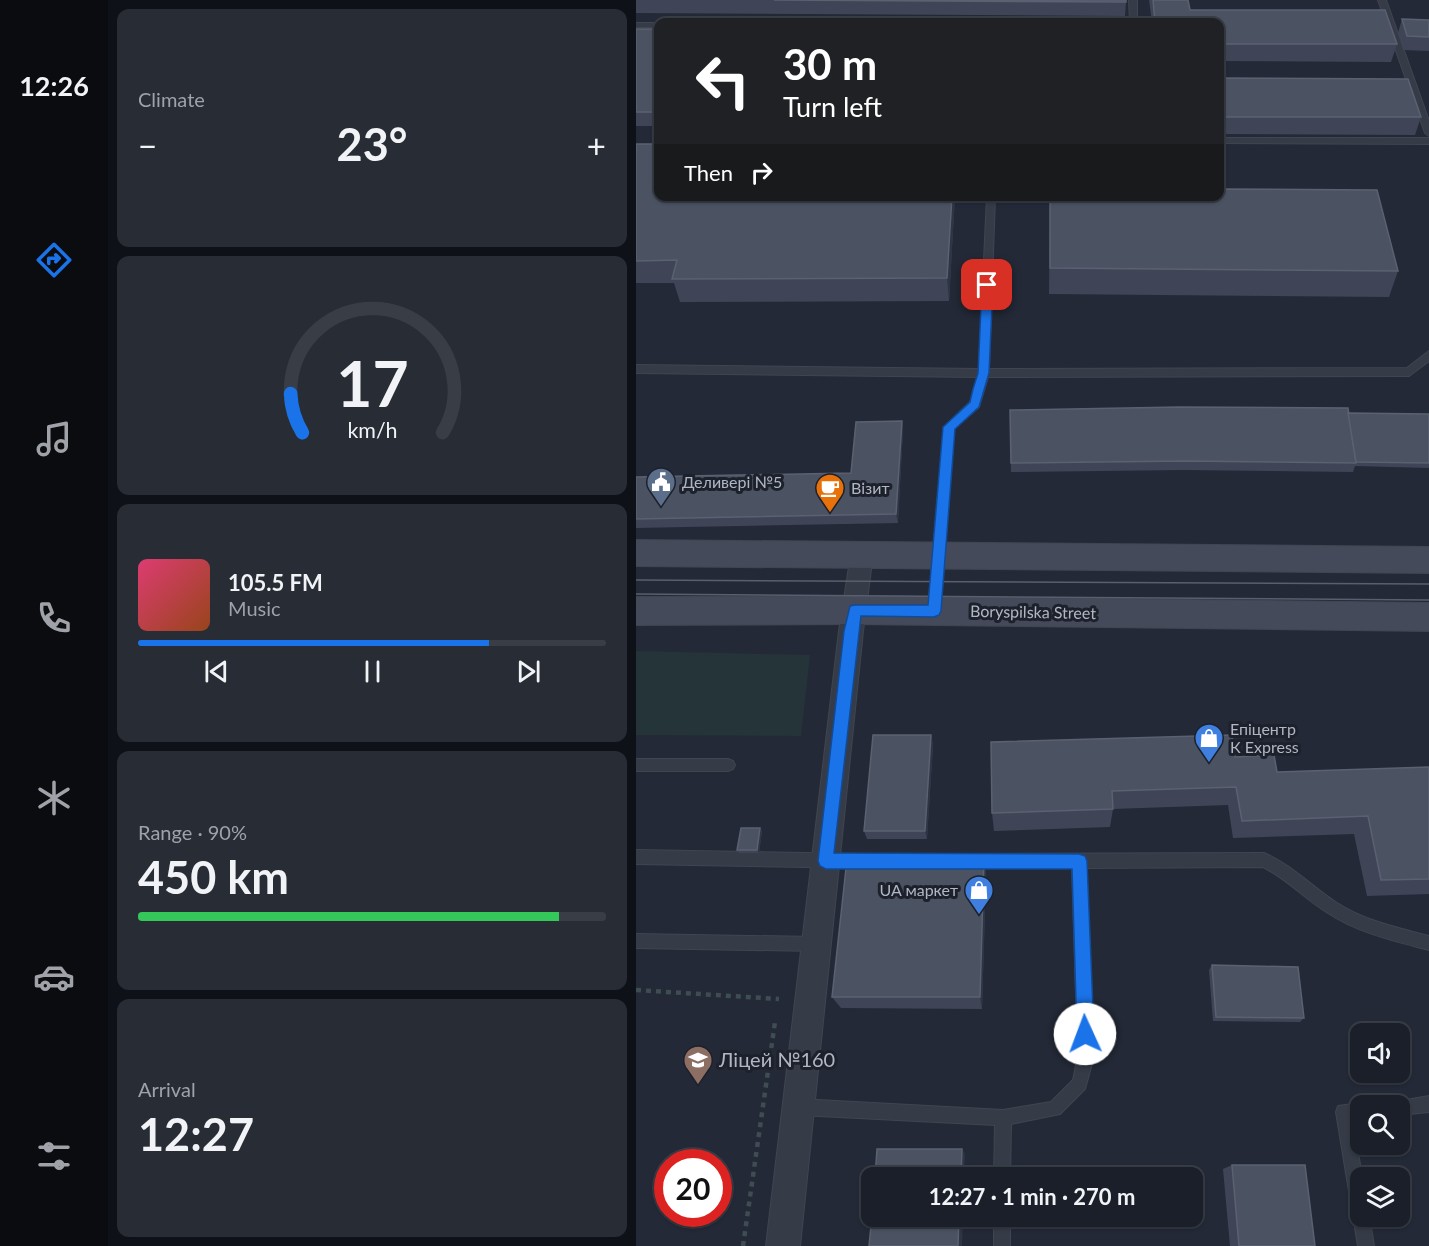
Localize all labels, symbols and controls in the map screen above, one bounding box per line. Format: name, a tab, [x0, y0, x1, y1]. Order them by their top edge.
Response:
text: 30 m	[783, 39, 877, 89]
icon: left	[684, 42, 762, 120]
text: 12:26	[19, 69, 89, 102]
text: Climate	[138, 87, 205, 111]
text: Turn left	[783, 90, 882, 123]
text: 23°	[337, 117, 407, 171]
text: −	[138, 125, 157, 165]
text: +	[587, 125, 606, 165]
icon: right	[745, 156, 778, 189]
text: Then	[684, 159, 733, 186]
icon: directions	[33, 239, 75, 281]
pin	[961, 259, 1012, 310]
icon: arrive	[970, 268, 1003, 301]
text: 17	[336, 345, 408, 420]
text: km/h	[347, 417, 397, 443]
icon: music	[33, 418, 75, 460]
public building icon: Деливері №5	[645, 466, 677, 508]
place label: Деливері №5	[682, 472, 782, 491]
cafe icon: Візит	[814, 472, 846, 514]
place label: Візит	[851, 478, 890, 497]
text: 105.5 FM	[228, 569, 323, 596]
text: Music	[228, 596, 281, 620]
icon: phone	[33, 597, 75, 639]
street label: Boryspilska Street	[970, 601, 1096, 622]
icon: previous	[200, 655, 233, 688]
icon: pause	[356, 655, 389, 688]
icon: next	[512, 655, 545, 688]
place label: Епіцентр К Express	[1230, 719, 1299, 756]
shop icon: Епіцентр К Express	[1193, 722, 1225, 764]
icon: climate	[33, 777, 75, 819]
text: Range · 90%	[138, 820, 247, 844]
text: 450 km	[138, 850, 289, 904]
shop icon: UA маркет	[963, 874, 995, 916]
place label: UA маркет	[880, 880, 958, 899]
icon: car	[33, 956, 75, 998]
position arrow	[1053, 1002, 1117, 1066]
map controls	[1350, 1023, 1410, 1227]
button: sound	[1350, 1023, 1410, 1083]
school or university icon: Ліцей №160	[682, 1044, 714, 1086]
place label: Ліцей №160	[718, 1047, 835, 1071]
text: Arrival	[138, 1077, 196, 1101]
button: search	[1350, 1095, 1410, 1155]
text: 12:27	[138, 1107, 254, 1161]
icon: filters	[33, 1135, 75, 1177]
speed limit sign: 20	[654, 1149, 732, 1227]
button: layers	[1350, 1167, 1410, 1227]
text: 12:27 · 1 min · 270 m	[929, 1183, 1135, 1210]

